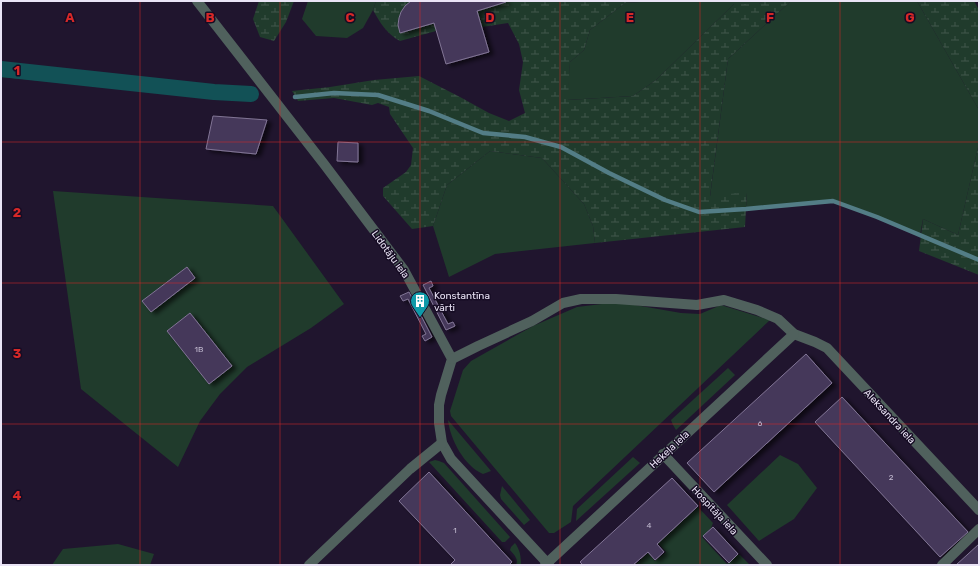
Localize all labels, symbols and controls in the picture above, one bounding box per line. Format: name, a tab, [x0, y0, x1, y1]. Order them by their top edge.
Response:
text: A	[65, 10, 75, 25]
text: B	[205, 10, 215, 25]
text: C	[345, 10, 355, 25]
text: D	[485, 10, 495, 25]
text: E	[626, 10, 634, 25]
text: F	[766, 10, 774, 25]
text: G	[905, 10, 915, 25]
text: 1	[14, 63, 20, 78]
text: 2	[13, 205, 21, 220]
street label: Lidotāju iela	[369, 228, 412, 281]
building icon: Konstantīna vārti	[409, 290, 431, 318]
place label: Konstantīna vārti	[434, 290, 490, 314]
house number: 1B	[195, 345, 203, 354]
text: 3	[13, 346, 22, 361]
street label: Aleksandra iela	[861, 387, 918, 446]
house number: 6	[758, 419, 763, 428]
street label: Hekeļa iela	[647, 428, 692, 471]
house number: 2	[889, 473, 894, 482]
street label: Hospitāļa iela	[689, 484, 740, 538]
text: 4	[13, 488, 22, 503]
house number: 4	[647, 521, 652, 530]
house number: 1	[453, 526, 457, 535]

